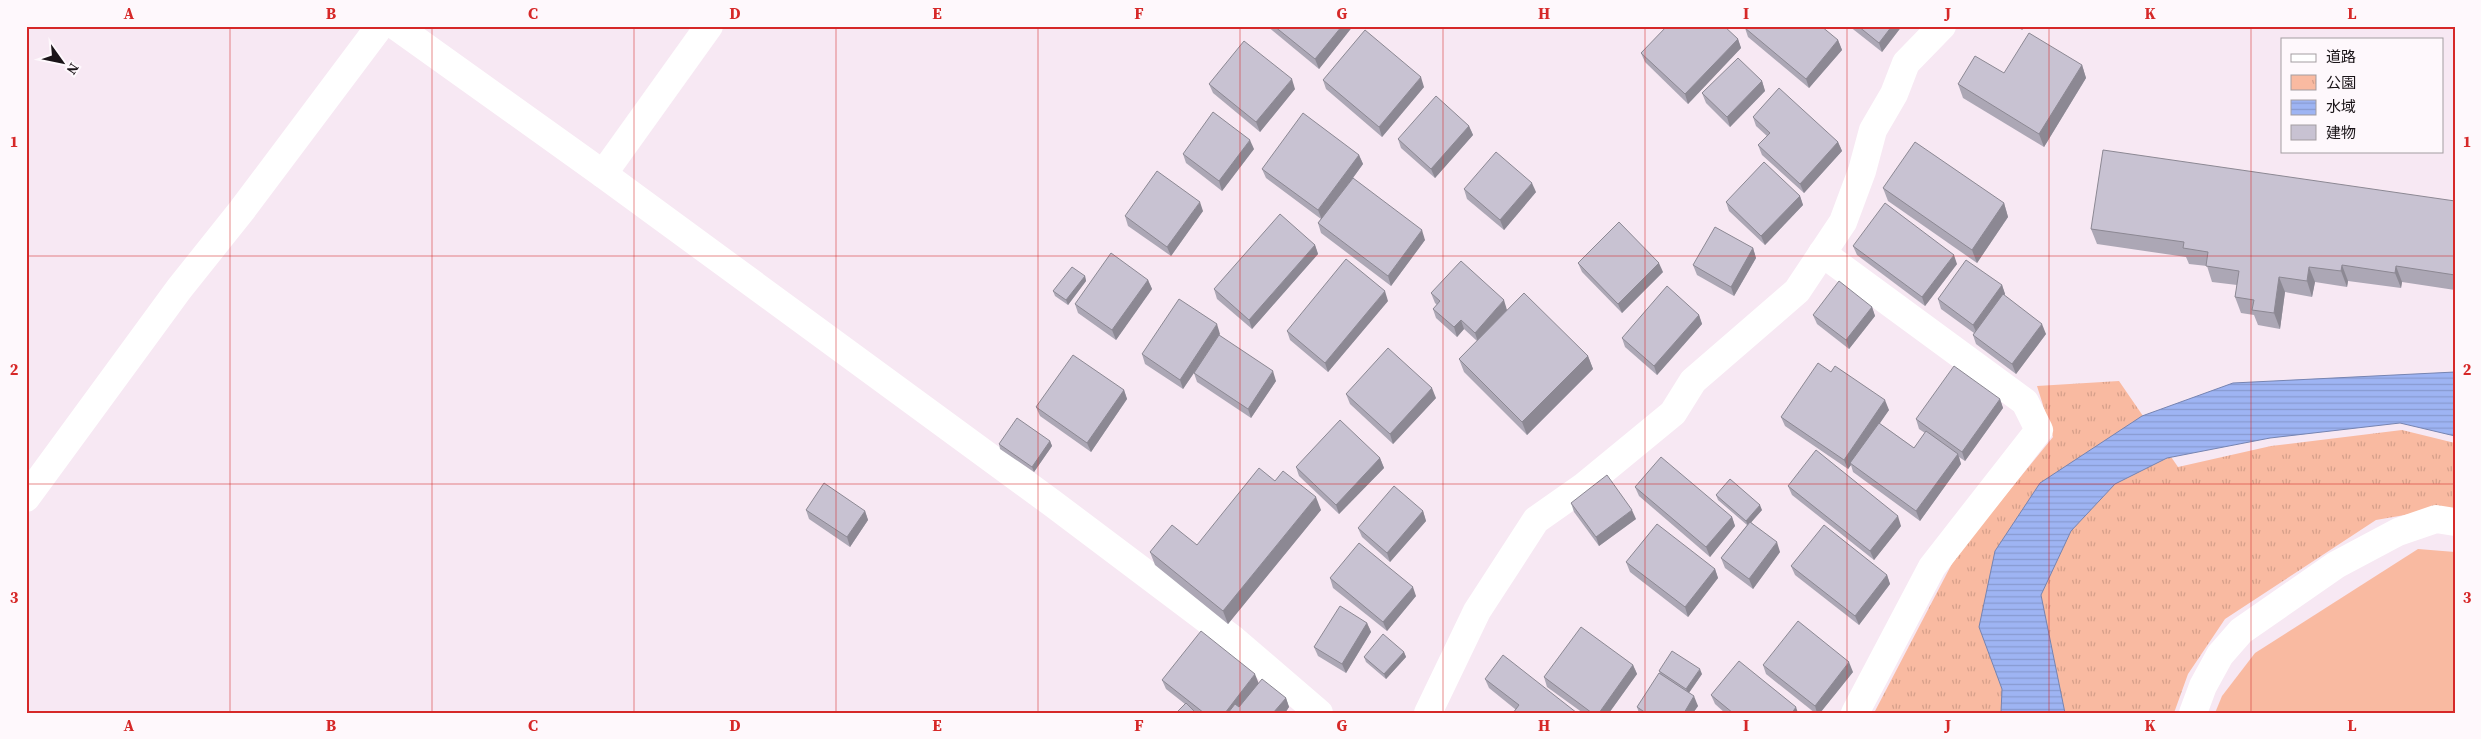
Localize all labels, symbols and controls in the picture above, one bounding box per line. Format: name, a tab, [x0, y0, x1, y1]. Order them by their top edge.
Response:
text: A	[124, 2, 135, 24]
text: B	[326, 2, 337, 24]
text: C	[528, 2, 538, 24]
text: D	[729, 2, 741, 24]
text: E	[932, 2, 942, 24]
text: F	[1134, 2, 1144, 24]
text: G	[1337, 2, 1348, 24]
text: H	[1538, 2, 1550, 24]
text: I	[1743, 2, 1749, 24]
text: J	[1944, 2, 1951, 24]
text: K	[2144, 2, 2156, 24]
text: L	[2347, 2, 2357, 24]
north arrow	[38, 38, 88, 88]
legend	[2281, 38, 2444, 152]
text: 道路	[2326, 46, 2356, 67]
text: N	[62, 59, 84, 79]
text: 公園	[2326, 72, 2356, 93]
text: 水域	[2326, 96, 2356, 117]
text: 建物	[2326, 122, 2356, 143]
text: 1	[10, 130, 18, 152]
text: 1	[2463, 130, 2471, 152]
text: 2	[10, 358, 19, 380]
text: 2	[2463, 358, 2472, 380]
text: 3	[10, 586, 19, 608]
text: 3	[2463, 586, 2472, 608]
text: A	[124, 714, 135, 736]
text: B	[326, 714, 337, 736]
text: C	[528, 714, 538, 736]
text: D	[729, 714, 741, 736]
text: E	[932, 714, 942, 736]
text: F	[1134, 714, 1144, 736]
text: G	[1337, 714, 1348, 736]
text: H	[1538, 714, 1550, 736]
text: I	[1743, 714, 1749, 736]
text: J	[1944, 714, 1951, 736]
text: K	[2144, 714, 2156, 736]
text: L	[2347, 714, 2357, 736]

